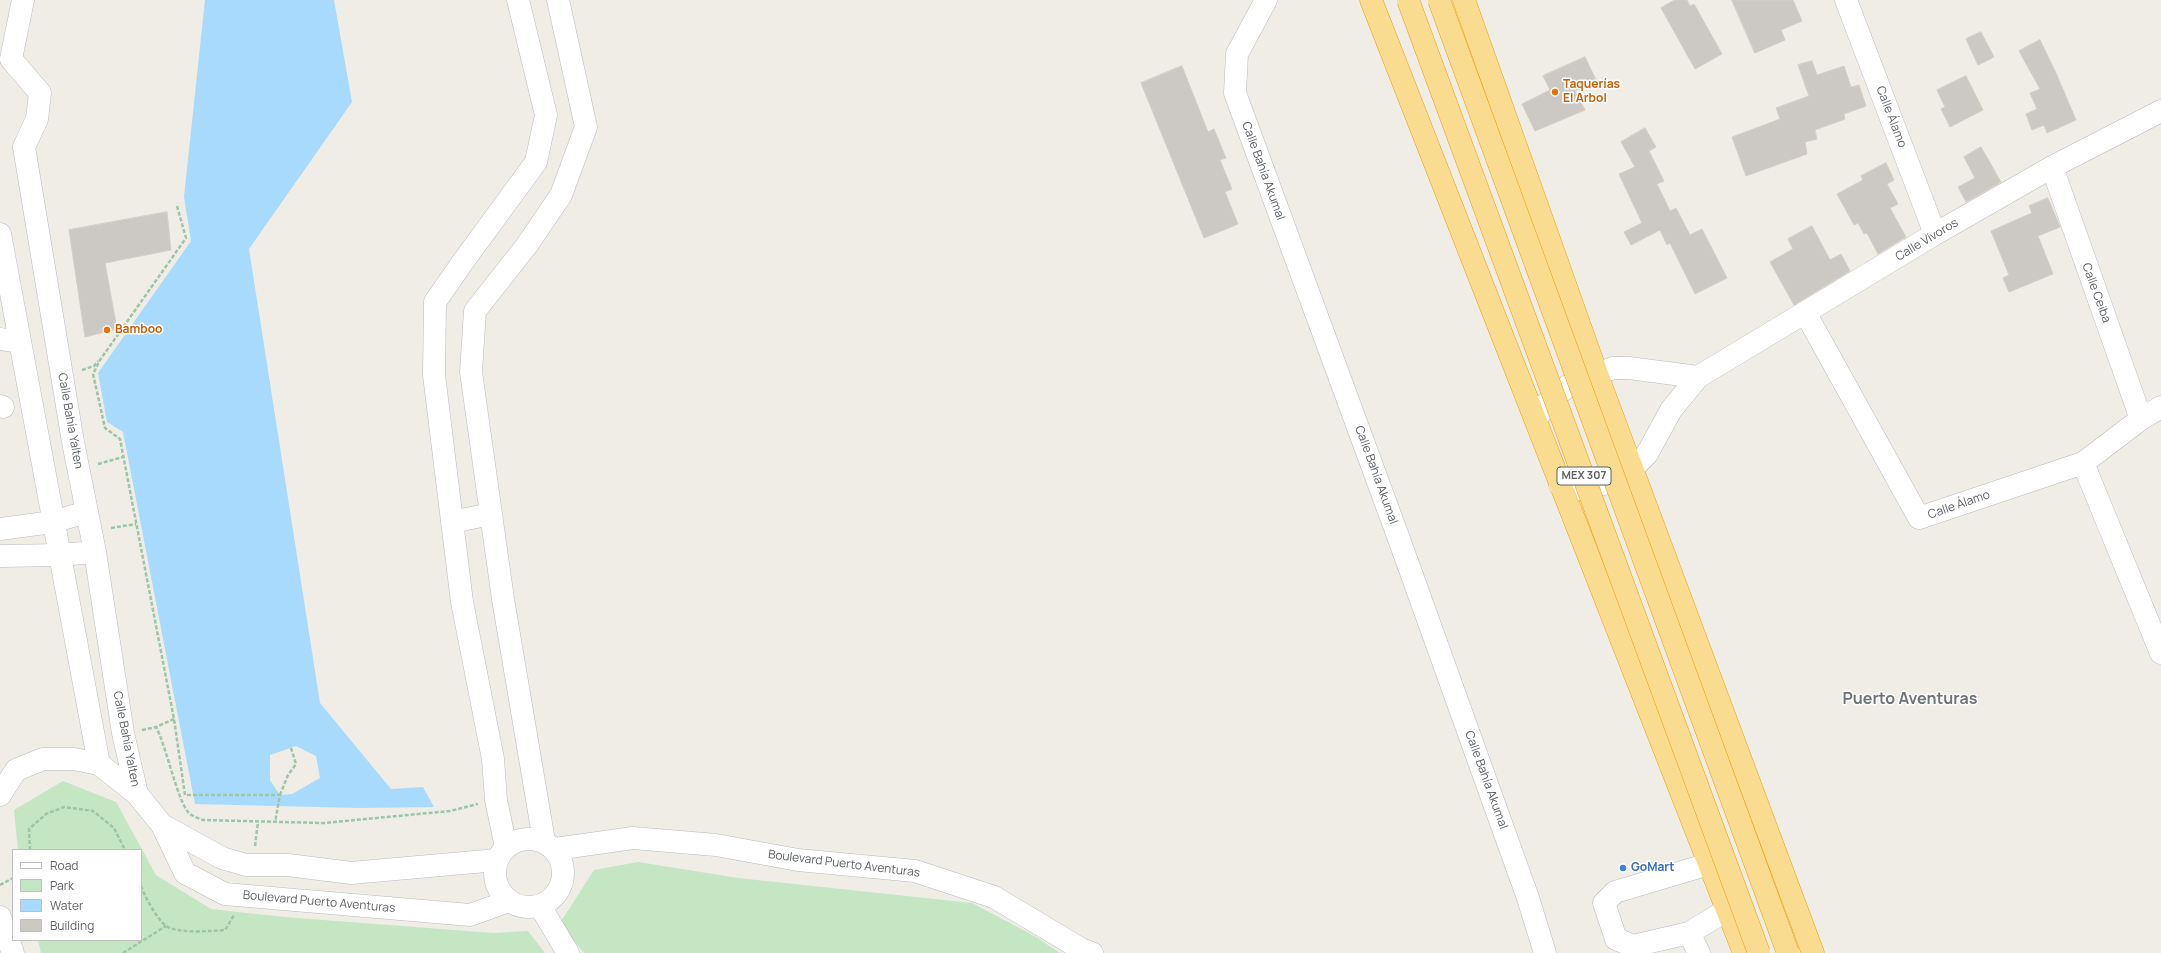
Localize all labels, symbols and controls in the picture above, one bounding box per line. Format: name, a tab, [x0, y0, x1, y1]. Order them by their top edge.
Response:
place label: Taquerías El Arbol	[1563, 78, 1620, 106]
street label: Calle Álamo	[1873, 84, 1909, 150]
marker: Taquerías El Arbol	[1550, 87, 1560, 97]
street label: Calle Bahía Akumal	[1239, 120, 1287, 222]
street label: Calle Vivoros	[1893, 216, 1961, 264]
street label: Calle Ceiba	[2079, 261, 2113, 325]
place label: Bamboo	[115, 323, 162, 337]
marker: Bamboo	[102, 325, 112, 335]
street label: Calle Bahía Yalten	[54, 372, 86, 470]
street label: Calle Bahía Akumal	[1352, 424, 1400, 526]
road number: MEX 307	[1557, 467, 1611, 485]
street label: Calle Álamo	[1926, 488, 1992, 522]
street label: Calle Bahía Yalten	[110, 690, 142, 788]
district label: Puerto Aventuras	[1843, 690, 1977, 710]
street label: Calle Bahía Akumal	[1462, 729, 1510, 831]
street label: Boulevard Puerto Aventuras	[767, 848, 921, 880]
legend	[12, 849, 142, 941]
text: Road	[50, 857, 78, 874]
place label: GoMart	[1631, 861, 1674, 875]
marker: GoMart	[1618, 863, 1628, 873]
text: Park	[50, 877, 74, 894]
street label: Boulevard Puerto Aventuras	[242, 888, 396, 916]
text: Water	[50, 897, 83, 914]
text: Building	[50, 917, 94, 934]

